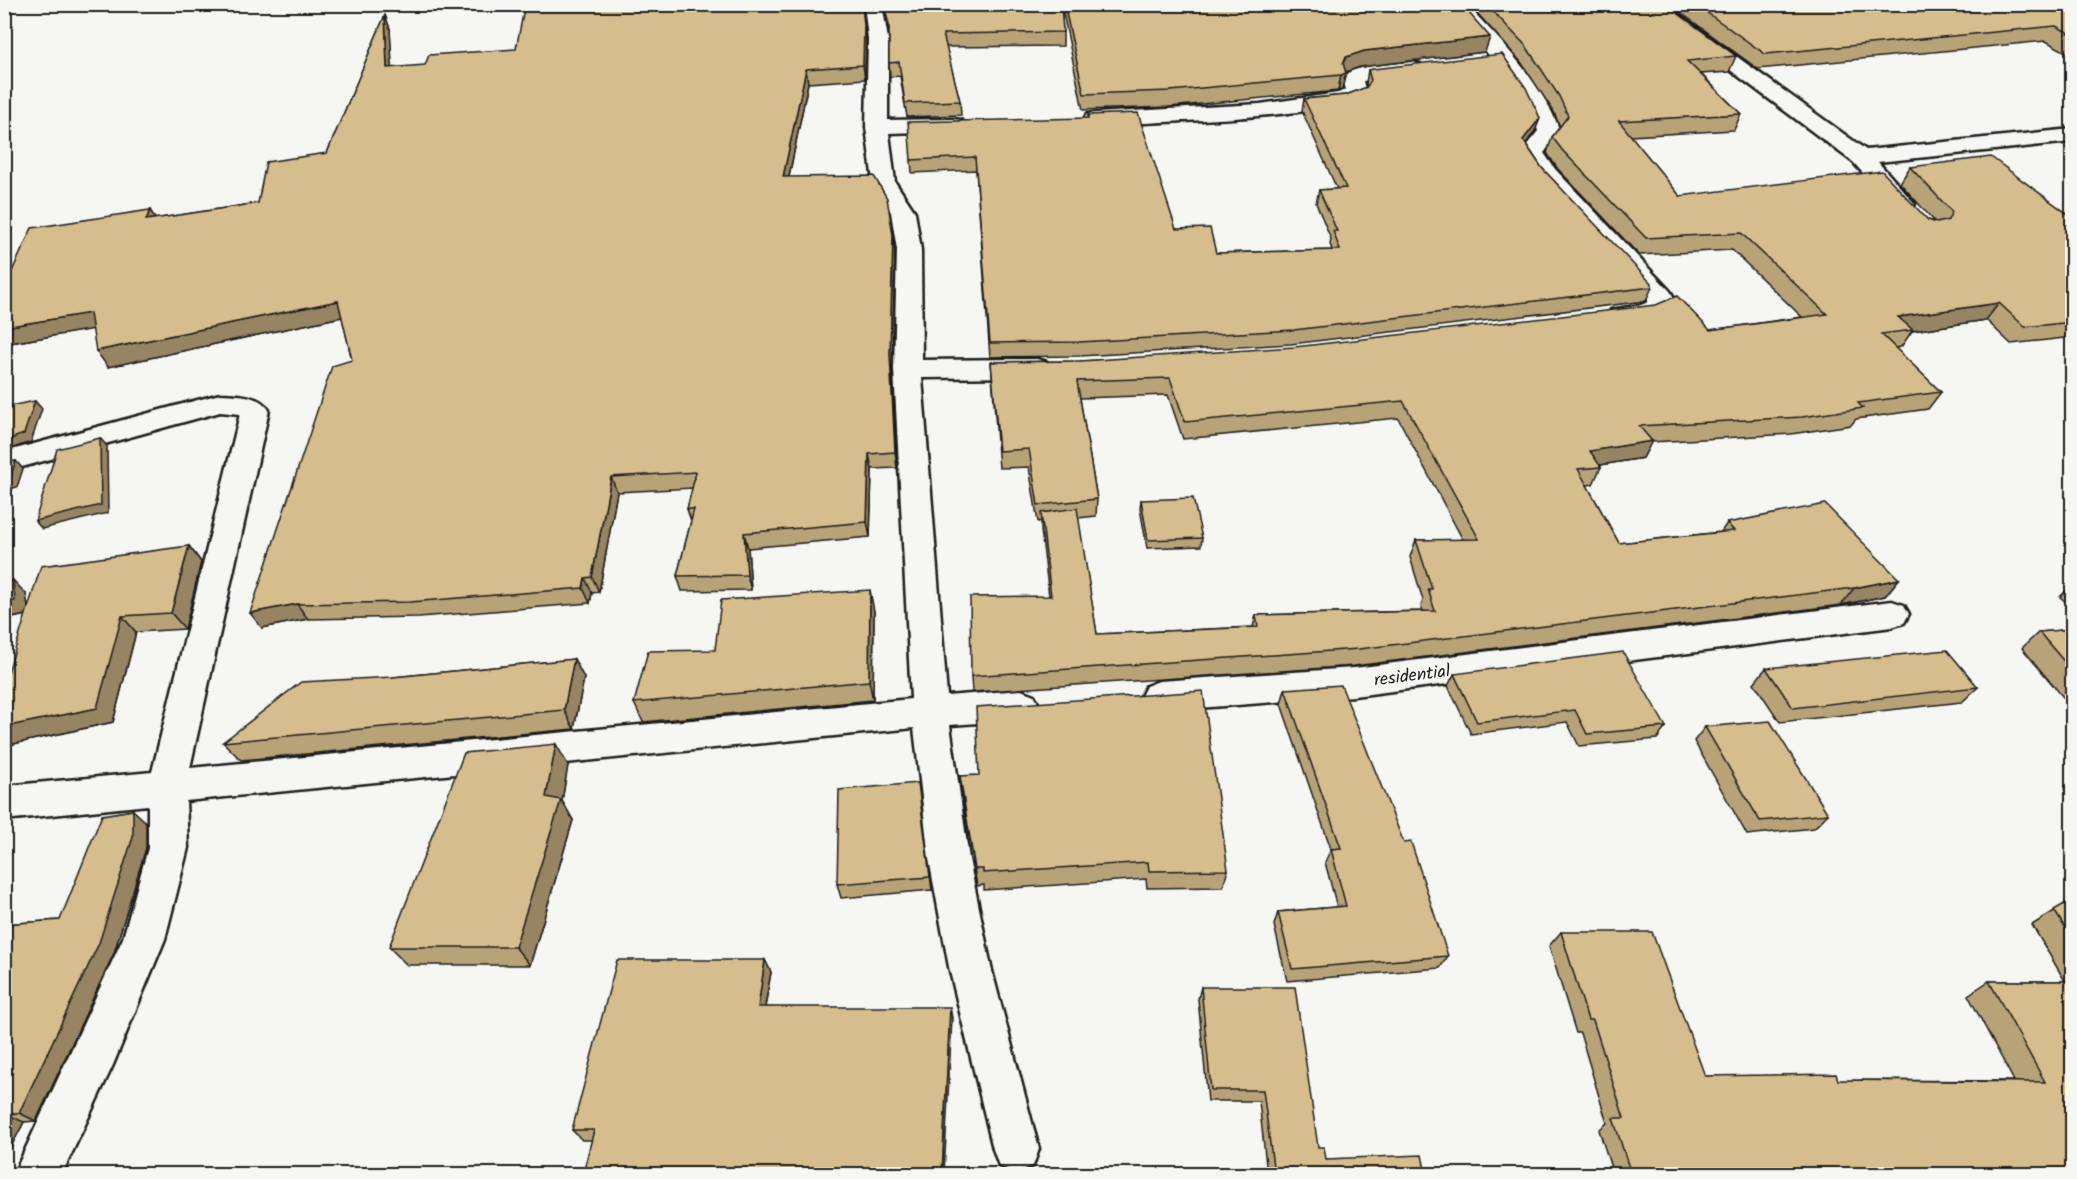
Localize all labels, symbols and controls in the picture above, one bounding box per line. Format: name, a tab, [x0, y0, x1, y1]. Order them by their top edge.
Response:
street label: residential	[1372, 657, 1453, 696]

